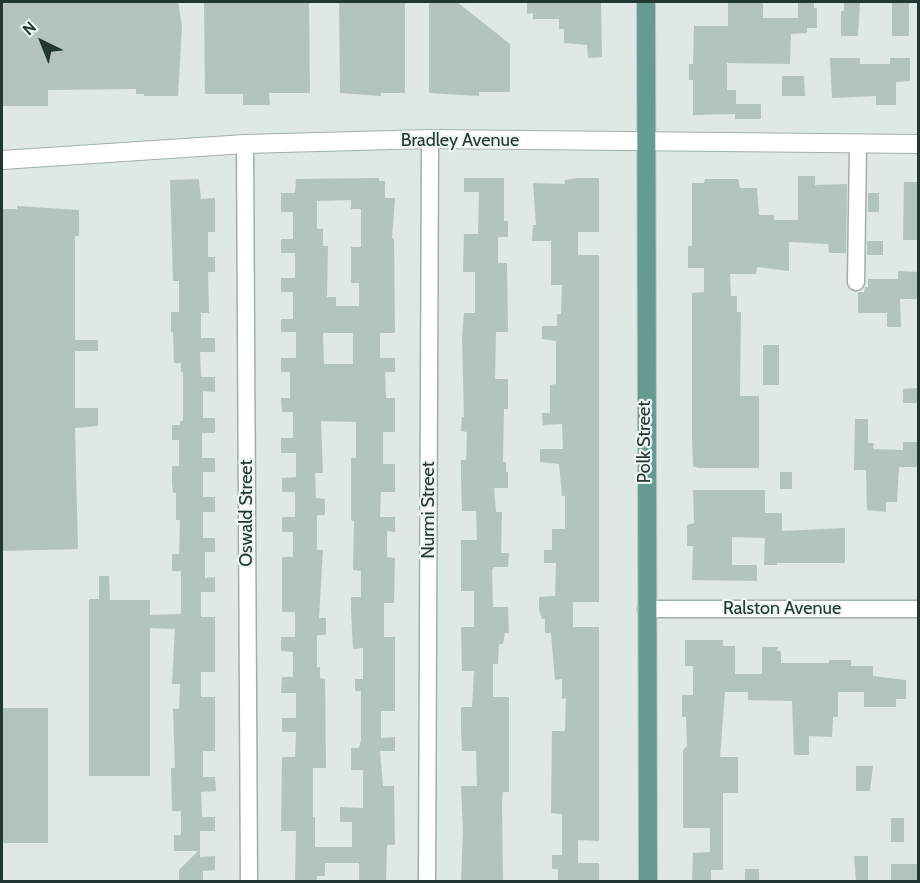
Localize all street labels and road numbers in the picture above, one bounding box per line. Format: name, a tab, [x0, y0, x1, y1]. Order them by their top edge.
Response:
street label: Bradley Avenue	[401, 130, 519, 152]
street label: Polk Street	[634, 401, 656, 483]
street label: Oswald Street	[236, 459, 258, 567]
street label: Nurmi Street	[418, 461, 440, 559]
street label: Ralston Avenue	[723, 598, 841, 620]

